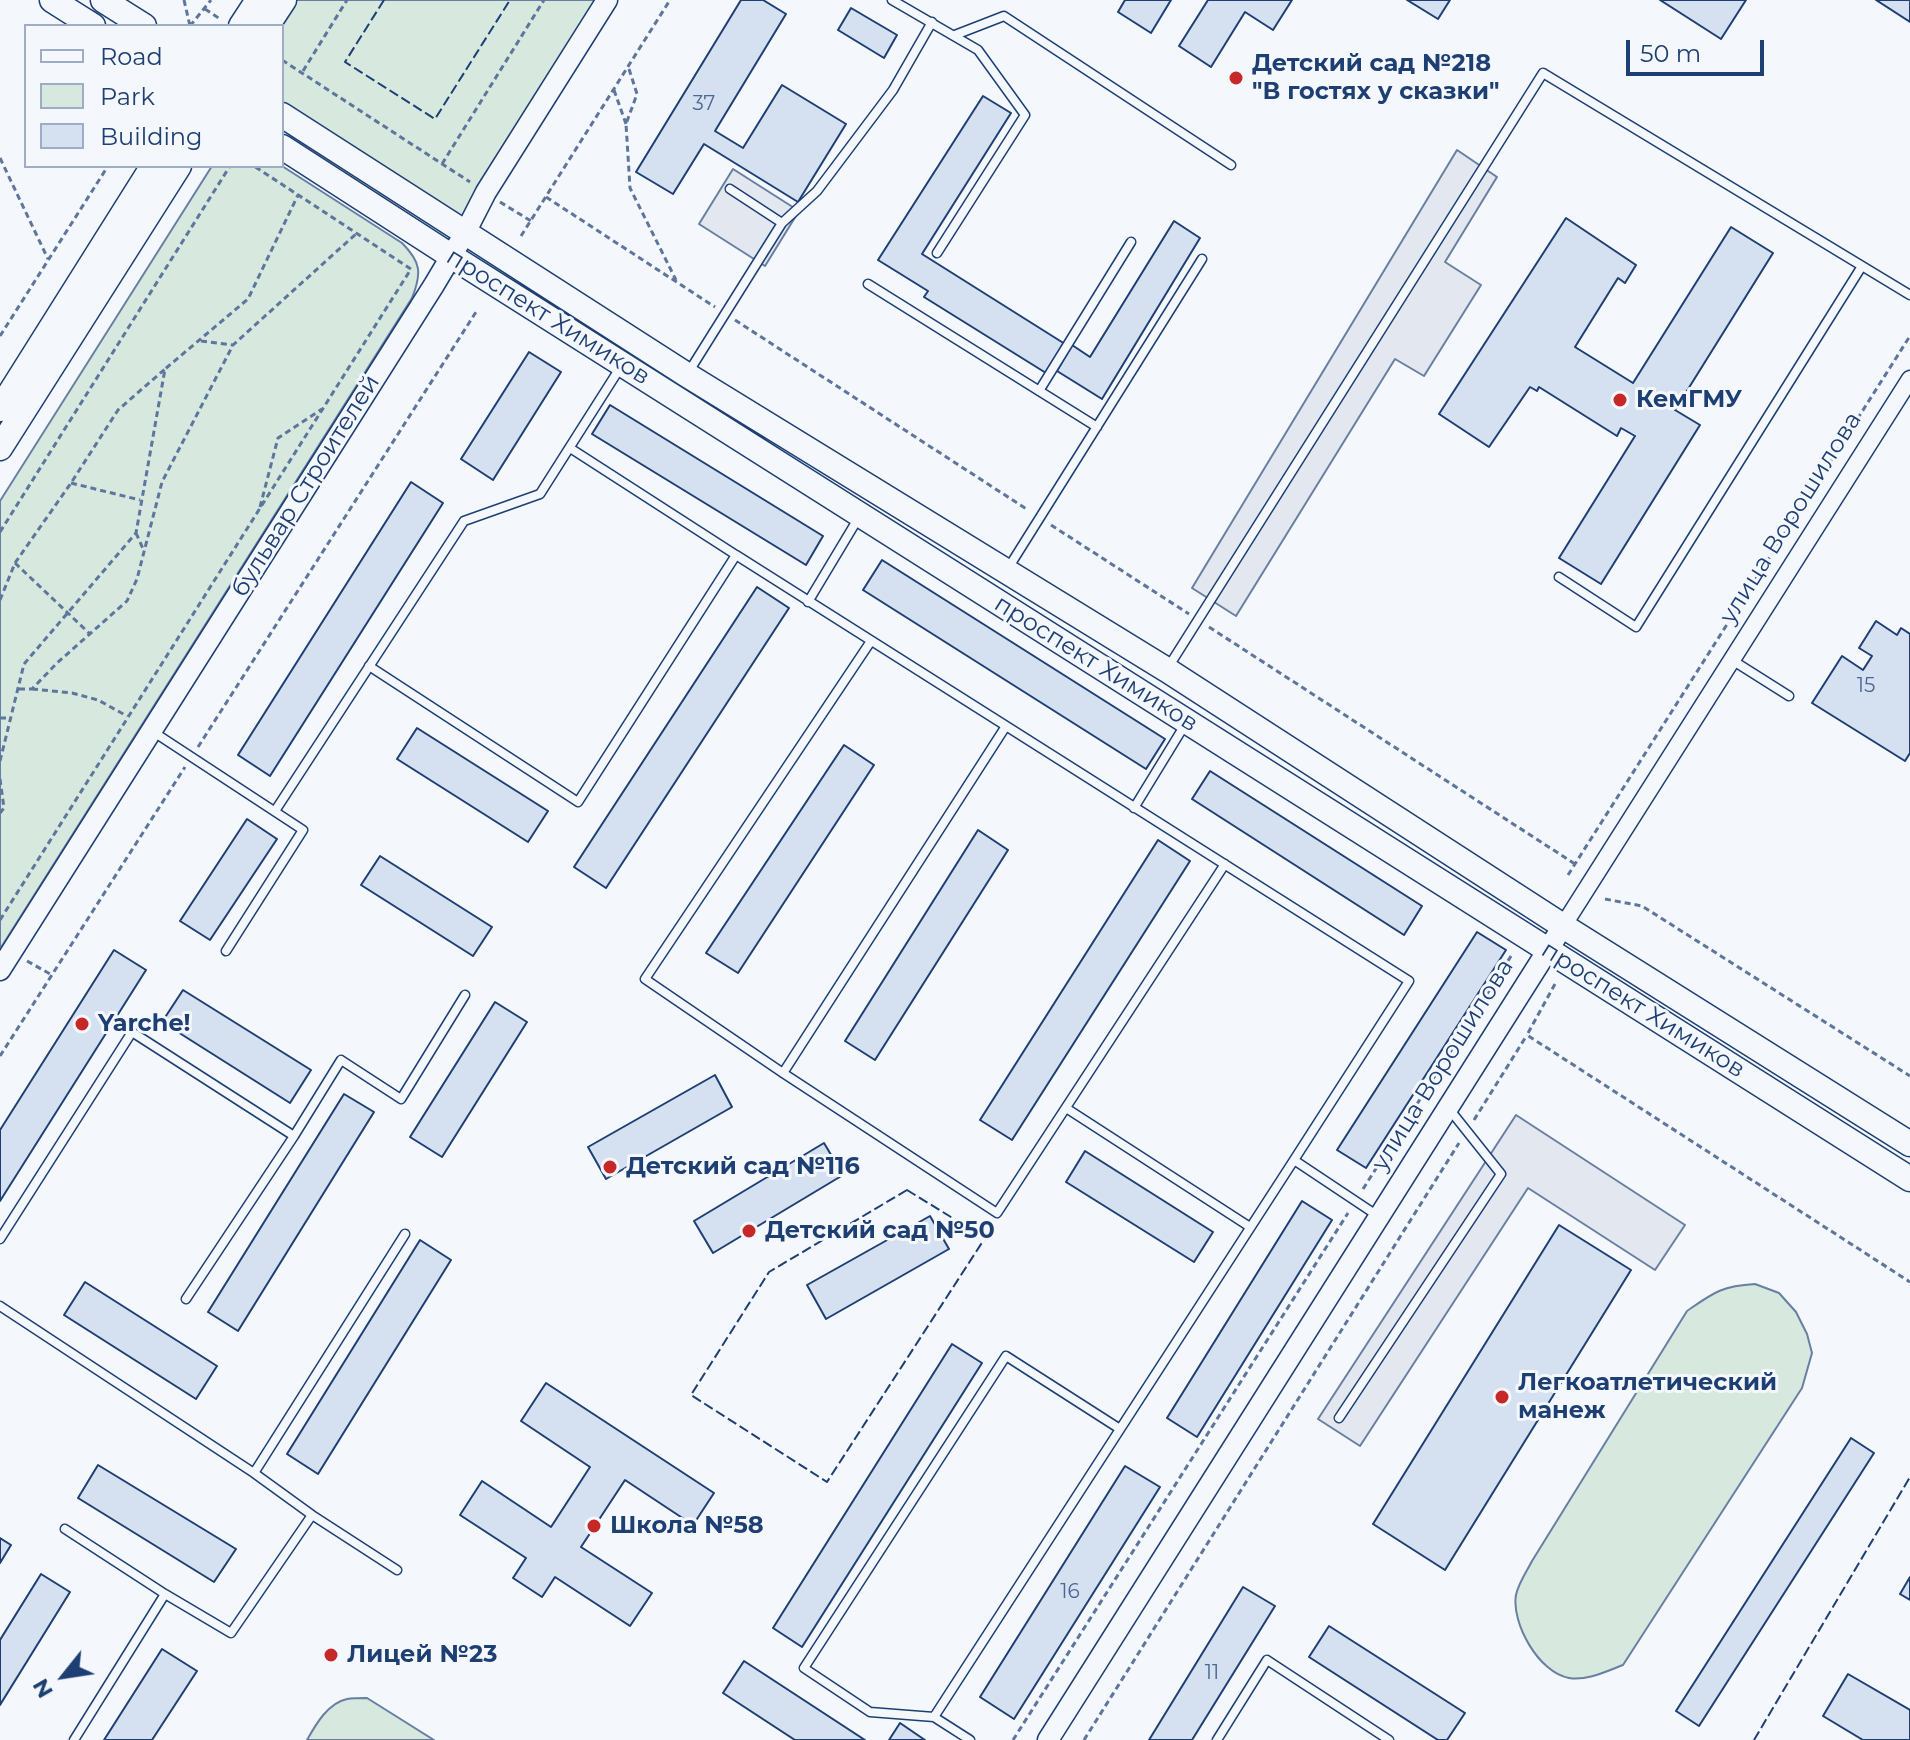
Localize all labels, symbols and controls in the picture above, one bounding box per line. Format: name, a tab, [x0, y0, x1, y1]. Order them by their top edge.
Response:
legend	[24, 24, 284, 168]
scale bar	[1630, 24, 1768, 74]
text: 50 m	[1640, 39, 1701, 68]
text: Road	[100, 42, 163, 71]
place label: Детский сад №218 "В гостях у сказки"	[1252, 50, 1499, 106]
marker: Детский сад №218 "В гостях у сказки"	[1227, 69, 1245, 87]
text: Park	[100, 82, 155, 111]
house number: 37	[693, 92, 715, 116]
text: Building	[100, 122, 203, 151]
street label: проспект Химиков	[441, 243, 655, 391]
street label: бульвар Строителей	[226, 370, 386, 602]
place label: КемГМУ	[1636, 386, 1742, 414]
marker: КемГМУ	[1611, 391, 1629, 409]
street label: улица Ворошилова	[1714, 407, 1868, 629]
street label: проспект Химиков	[989, 590, 1203, 738]
house number: 15	[1857, 674, 1875, 698]
street label: проспект Химиков	[1536, 936, 1750, 1084]
street label: улица Ворошилова	[1366, 954, 1520, 1176]
place label: Yarche!	[98, 1010, 190, 1038]
marker: Yarche!	[73, 1015, 91, 1033]
place label: Детский сад №116	[626, 1153, 860, 1181]
marker: Детский сад №116	[601, 1158, 619, 1176]
place label: Детский сад №50	[765, 1217, 995, 1245]
marker: Детский сад №50	[740, 1222, 758, 1240]
place label: Легкоатлетический манеж	[1518, 1369, 1777, 1425]
marker: Легкоатлетический манеж	[1493, 1388, 1511, 1406]
place label: Школа №58	[610, 1512, 764, 1540]
marker: Школа №58	[585, 1517, 603, 1535]
house number: 16	[1060, 1580, 1080, 1604]
north arrow	[24, 1636, 104, 1716]
place label: Лицей №23	[347, 1641, 497, 1669]
marker: Лицей №23	[322, 1646, 340, 1664]
house number: 11	[1205, 1661, 1219, 1685]
text: N	[27, 1674, 59, 1703]

